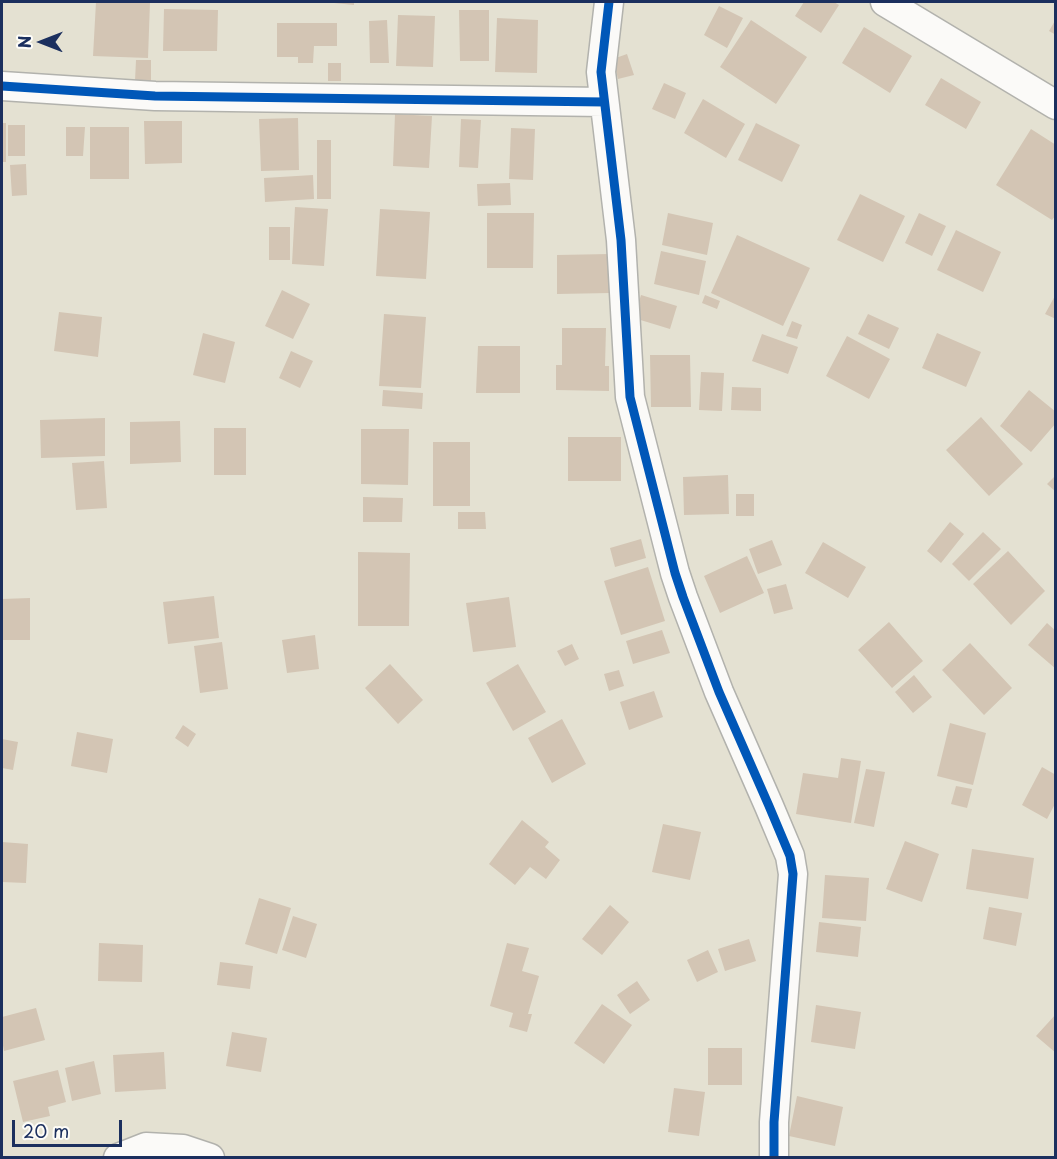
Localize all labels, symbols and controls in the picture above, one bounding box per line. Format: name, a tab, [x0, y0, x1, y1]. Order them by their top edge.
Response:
north arrow	[12, 12, 72, 72]
text: N	[12, 36, 36, 48]
scale bar	[15, 1108, 124, 1146]
text: 20 m	[23, 1117, 69, 1144]

